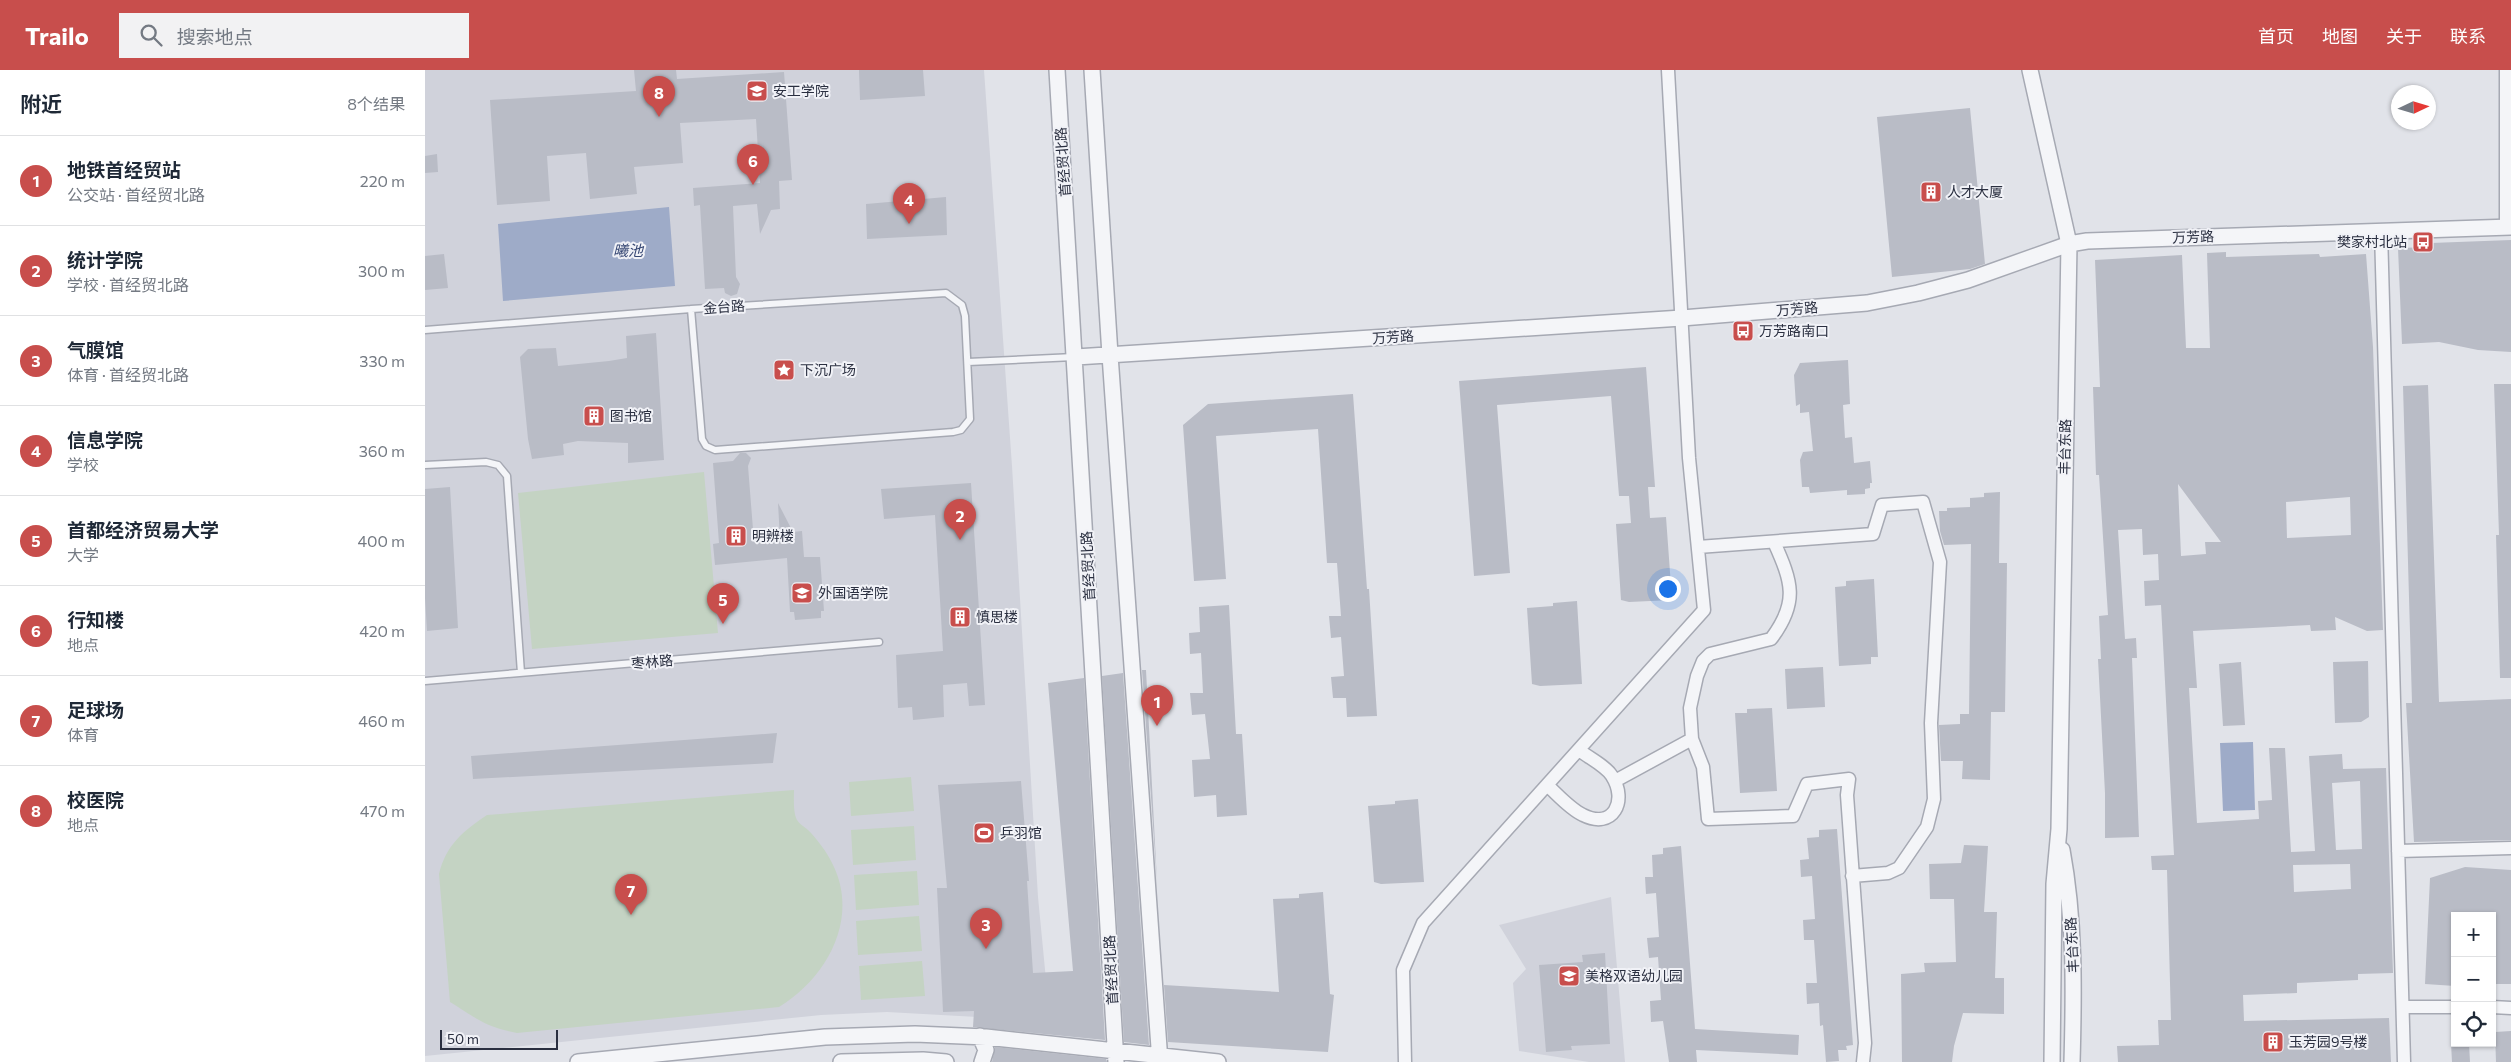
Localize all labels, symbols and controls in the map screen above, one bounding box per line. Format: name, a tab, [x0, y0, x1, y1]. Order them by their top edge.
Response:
search box	[119, 13, 469, 58]
text: Trailo	[25, 21, 89, 50]
icon: search	[137, 21, 165, 49]
text: 搜索地点	[177, 25, 253, 48]
text: 首页	[2258, 25, 2294, 47]
text: 地图	[2322, 25, 2358, 47]
text: 关于	[2386, 25, 2422, 47]
text: 联系	[2450, 25, 2486, 47]
pin: 8	[643, 76, 675, 117]
school or university icon: 安工学院	[745, 79, 769, 103]
place label: 安工学院	[773, 82, 829, 99]
north arrow	[2391, 85, 2436, 130]
text: 附近	[20, 91, 62, 116]
text: 8个结果	[347, 94, 405, 113]
street label: 首经贸北路	[1052, 127, 1073, 198]
pin: 6	[737, 144, 769, 185]
text: 地铁首经贸站	[67, 158, 181, 181]
text: 1	[32, 171, 40, 190]
text: 220 m	[360, 171, 405, 190]
building icon: 人才大厦	[1919, 180, 1943, 204]
pin: 4	[893, 183, 925, 224]
place label: 人才大厦	[1947, 183, 2003, 200]
text: 公交站 · 首经贸北路	[67, 185, 205, 204]
street label: 万芳路	[2172, 227, 2214, 246]
bus stop icon: 樊家村北站	[2411, 230, 2435, 254]
place label: 樊家村北站	[2337, 233, 2407, 250]
water label: 曦池	[613, 241, 645, 259]
text: 统计学院	[67, 248, 143, 271]
text: 2	[31, 261, 41, 280]
text: 300 m	[358, 261, 405, 280]
text: 学校 · 首经贸北路	[67, 275, 189, 294]
street label: 金台路	[702, 297, 746, 316]
street label: 万芳路	[1775, 298, 1819, 319]
bus stop icon: 万芳路南口	[1731, 319, 1755, 343]
place label: 万芳路南口	[1759, 322, 1829, 339]
street label: 万芳路	[1371, 327, 1415, 346]
text: 气膜馆	[67, 338, 124, 361]
text: 3	[31, 351, 41, 370]
text: 330 m	[359, 351, 405, 370]
place icon: 下沉广场	[772, 358, 796, 382]
place label: 下沉广场	[800, 361, 856, 378]
text: 体育 · 首经贸北路	[67, 365, 189, 384]
building icon: 图书馆	[582, 404, 606, 428]
place label: 图书馆	[610, 407, 652, 424]
street label: 丰台东路	[2056, 419, 2073, 475]
text: 信息学院	[67, 428, 143, 451]
text: 4	[31, 441, 41, 460]
text: 360 m	[359, 441, 405, 460]
text: 学校	[67, 455, 99, 474]
pin: 2	[944, 499, 976, 540]
text: 首都经济贸易大学	[67, 518, 219, 541]
building icon: 明辨楼	[724, 524, 748, 548]
place label: 明辨楼	[752, 527, 794, 544]
text: 5	[31, 531, 41, 550]
text: 400 m	[357, 531, 405, 550]
street label: 首经贸北路	[1077, 531, 1098, 601]
text: 大学	[67, 545, 99, 564]
your location	[1655, 576, 1681, 602]
school or university icon: 外国语学院	[790, 581, 814, 605]
pin: 5	[707, 583, 739, 624]
place label: 外国语学院	[818, 584, 888, 601]
building icon: 慎思楼	[948, 605, 972, 629]
text: 行知楼	[67, 608, 124, 631]
place label: 慎思楼	[976, 608, 1018, 625]
text: 6	[31, 621, 41, 640]
text: 420 m	[359, 621, 405, 640]
text: 地点	[67, 635, 99, 654]
street label: 枣林路	[630, 651, 674, 672]
pin: 1	[1141, 685, 1173, 726]
text: 足球场	[67, 698, 124, 721]
text: 7	[32, 711, 40, 730]
text: 460 m	[358, 711, 405, 730]
text: 体育	[67, 725, 99, 744]
text: 校医院	[67, 788, 124, 811]
text: 8	[31, 801, 41, 820]
text: 470 m	[360, 801, 405, 820]
text: 地点	[67, 815, 99, 834]
sports icon: 乒羽馆	[972, 821, 996, 845]
place label: 乒羽馆	[1000, 824, 1042, 841]
pin: 7	[615, 874, 647, 915]
pin: 3	[970, 908, 1002, 949]
map controls	[2451, 912, 2496, 1047]
button: +	[2451, 912, 2496, 957]
street label: 丰台东路	[2062, 917, 2081, 973]
street label: 首经贸北路	[1100, 935, 1121, 1005]
button: −	[2451, 957, 2496, 1002]
school or university icon: 美格双语幼儿园	[1557, 964, 1581, 988]
place label: 美格双语幼儿园	[1585, 967, 1683, 984]
button: locate	[2451, 1002, 2496, 1047]
scale bar	[440, 1027, 557, 1050]
text: 50 m	[447, 1030, 479, 1047]
building icon: 玉芳园9号楼	[2261, 1030, 2285, 1054]
place label: 玉芳园9号楼	[2289, 1033, 2368, 1050]

